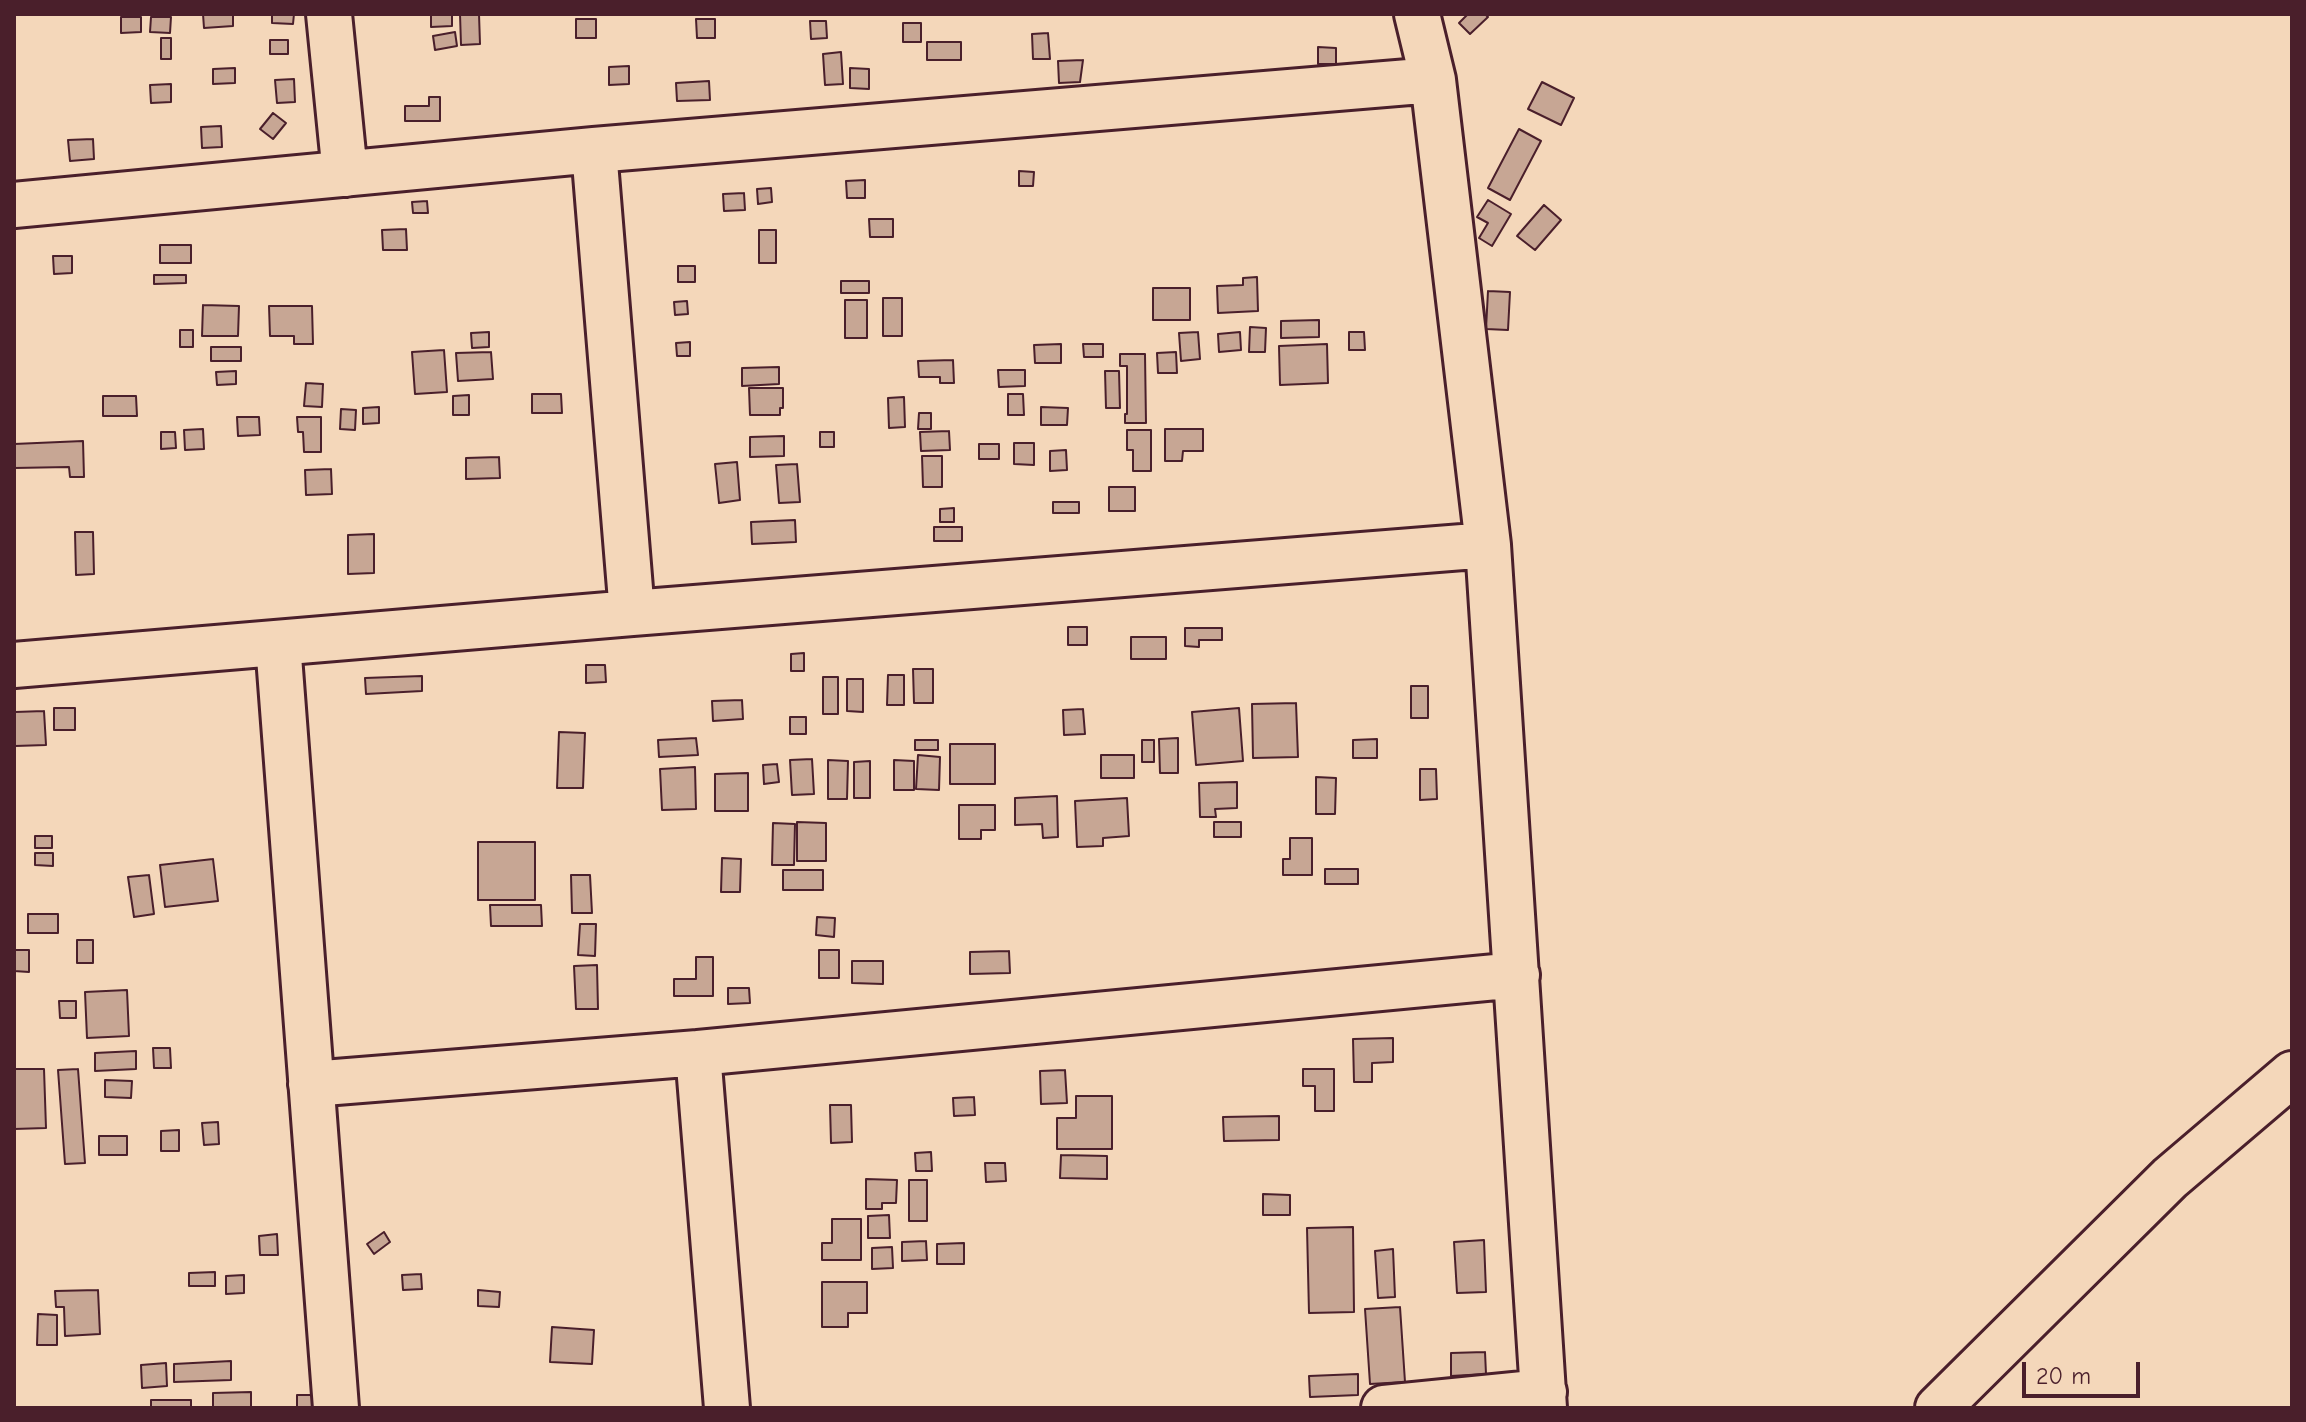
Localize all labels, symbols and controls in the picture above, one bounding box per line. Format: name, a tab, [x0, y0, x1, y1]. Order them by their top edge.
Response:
scale bar	[2026, 1346, 2144, 1396]
text: 20 m	[2036, 1362, 2091, 1390]

